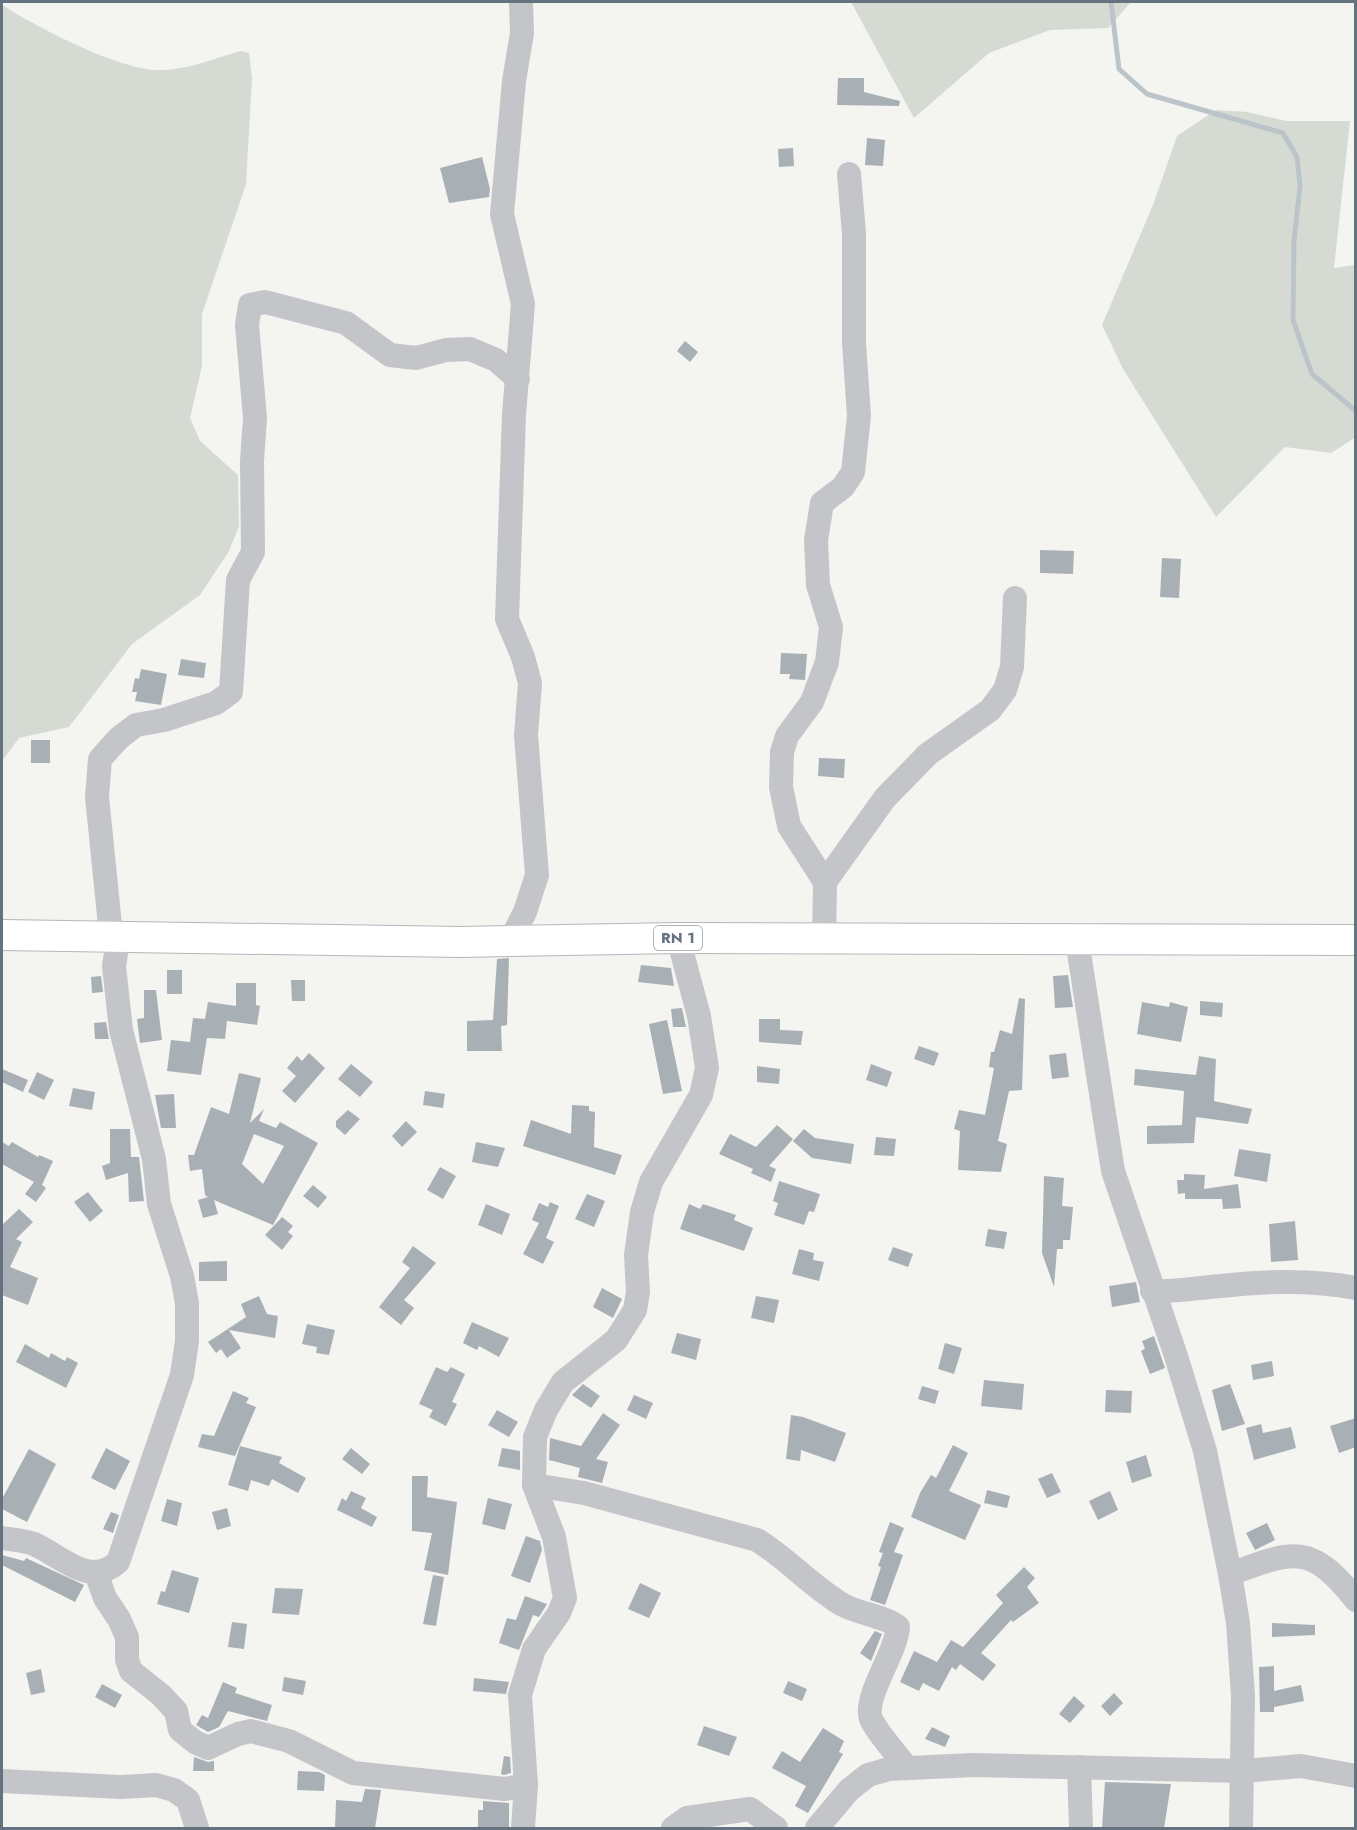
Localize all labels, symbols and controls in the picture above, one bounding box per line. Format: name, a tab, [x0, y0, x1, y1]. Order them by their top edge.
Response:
road number: RN 1	[654, 926, 702, 950]

